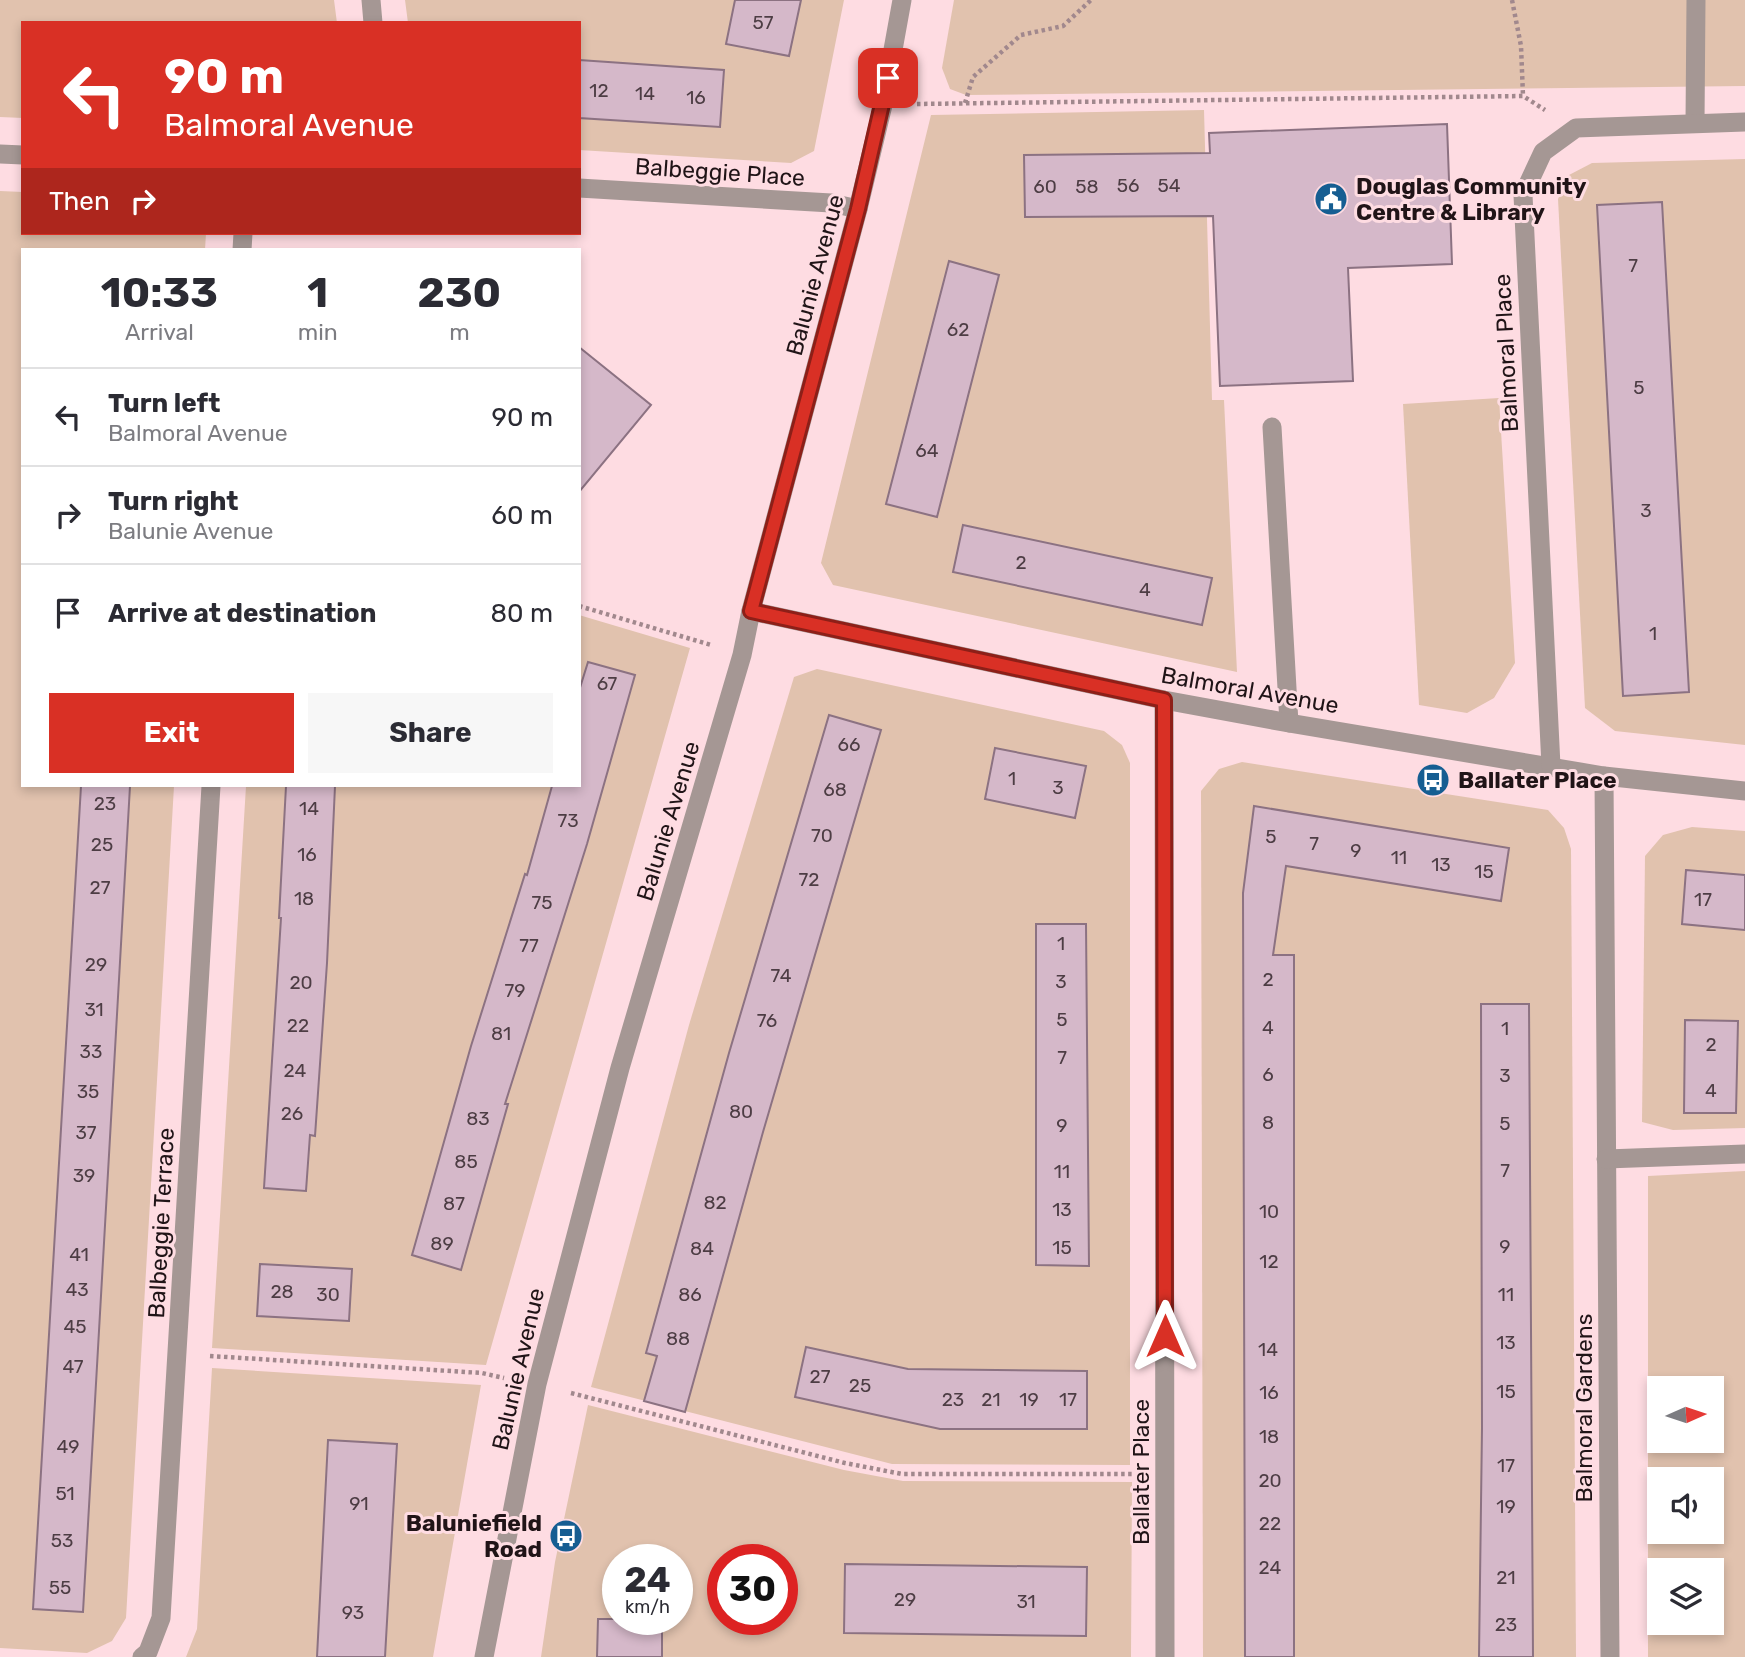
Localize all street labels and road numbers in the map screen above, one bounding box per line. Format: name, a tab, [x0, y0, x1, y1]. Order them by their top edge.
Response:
street label: Balbeggie Place	[634, 152, 806, 192]
street label: Balunie Avenue	[780, 191, 850, 359]
street label: Balmoral Place	[1488, 273, 1524, 433]
street label: Balmoral Avenue	[1159, 661, 1341, 719]
street label: Balunie Avenue	[630, 738, 706, 904]
street label: Balbeggie Terrace	[142, 1127, 180, 1319]
street label: Balunie Avenue	[486, 1285, 550, 1453]
street label: Balmoral Gardens	[1570, 1314, 1598, 1502]
street label: Ballater Place	[1127, 1399, 1155, 1545]

